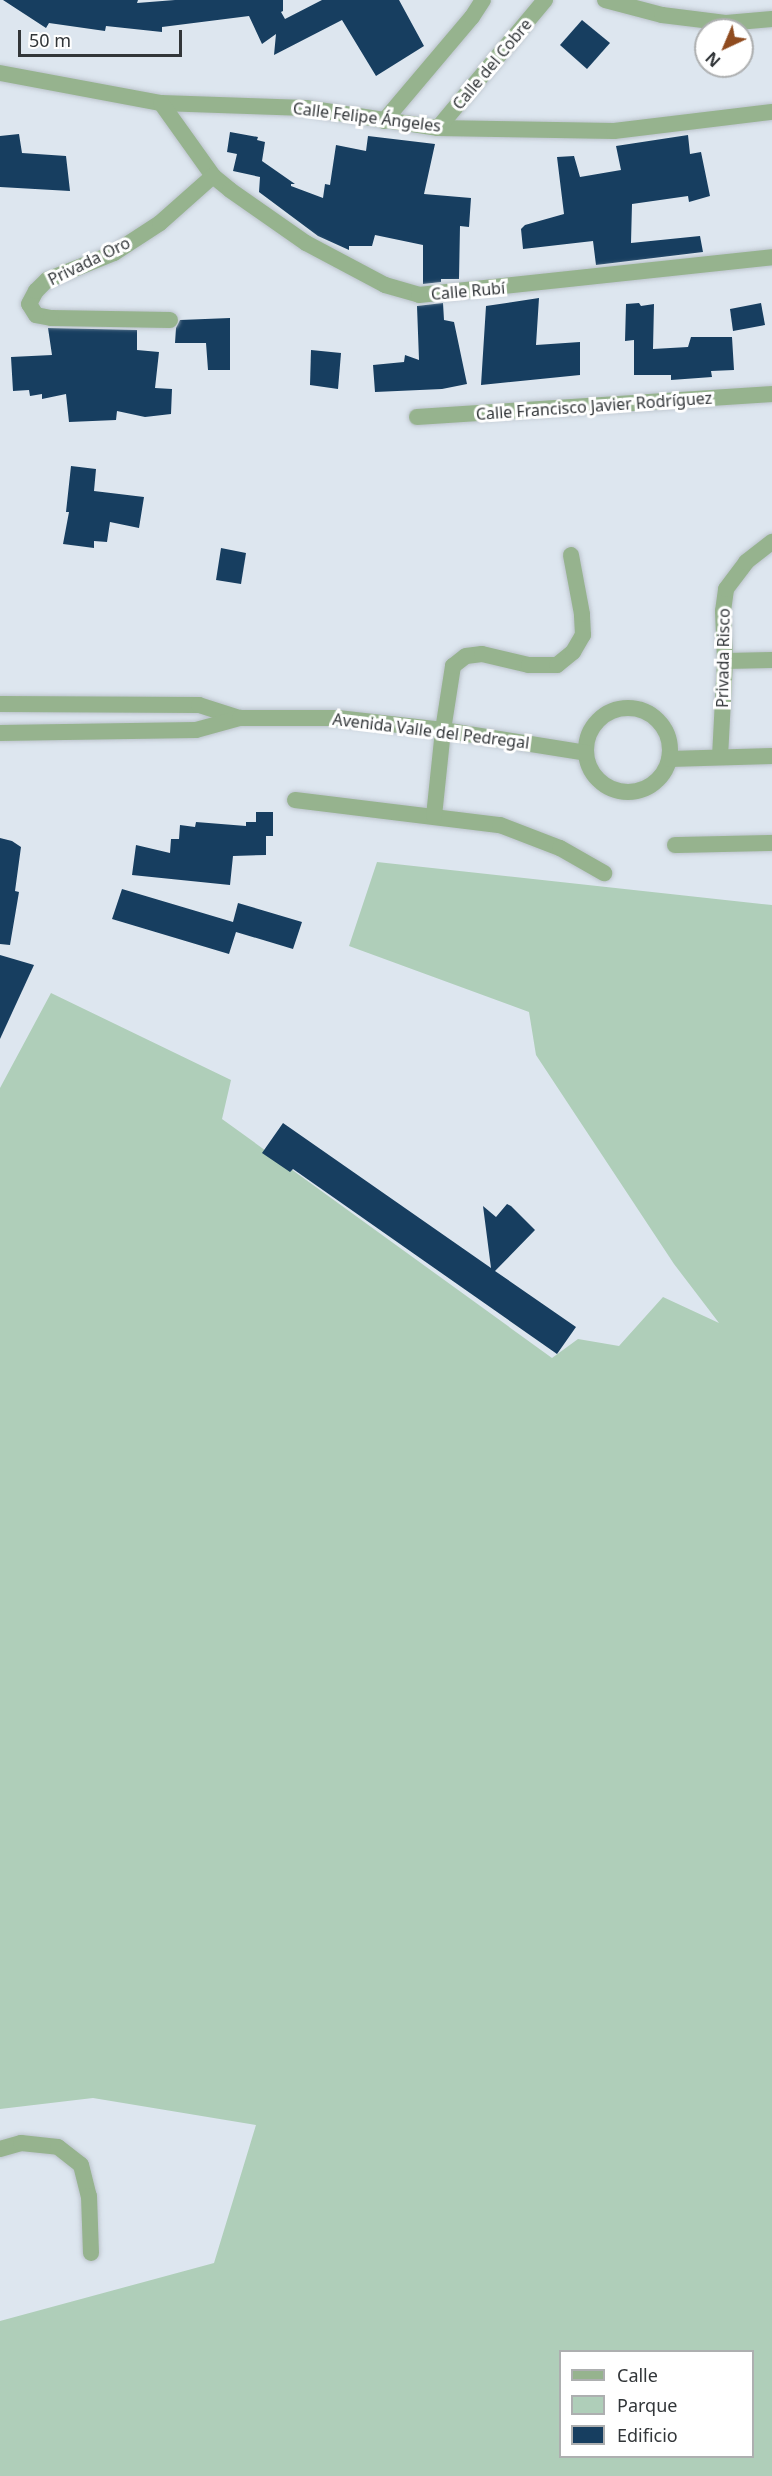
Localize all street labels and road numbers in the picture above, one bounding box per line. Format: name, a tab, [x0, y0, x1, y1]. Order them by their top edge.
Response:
street label: Calle del Cobre	[448, 15, 536, 113]
street label: Calle Felipe Ángeles	[292, 98, 442, 136]
street label: Privada Oro	[45, 233, 133, 289]
street label: Calle Rubí	[430, 278, 506, 304]
street label: Calle Francisco Javier Rodríguez	[475, 388, 713, 424]
street label: Privada Risco	[713, 608, 733, 708]
street label: Avenida Valle del Pedregal	[332, 709, 530, 753]

